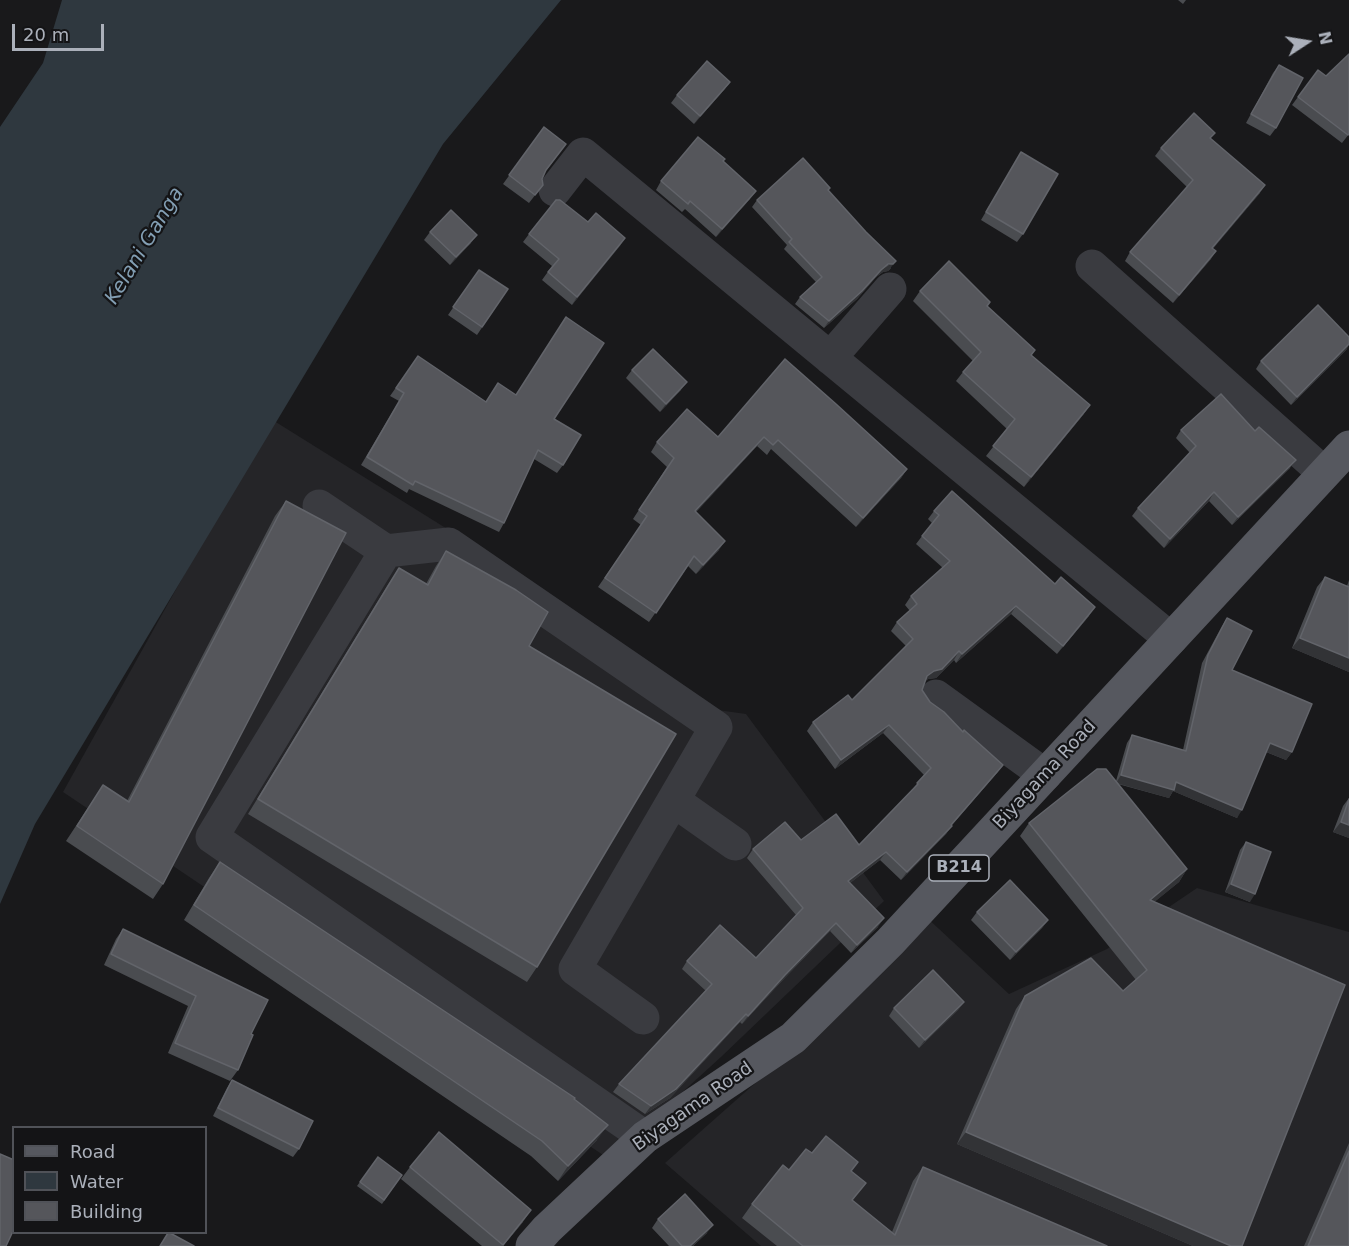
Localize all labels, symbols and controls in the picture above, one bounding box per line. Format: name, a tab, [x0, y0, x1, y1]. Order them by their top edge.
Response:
scale bar	[15, 12, 106, 50]
north arrow	[1277, 12, 1337, 72]
text: 20 m	[23, 24, 69, 45]
text: N	[1314, 30, 1336, 47]
water label: Kelani Ganga	[101, 183, 189, 309]
street label: Biyagama Road	[989, 716, 1101, 834]
road number: B214	[929, 855, 989, 881]
street label: Biyagama Road	[629, 1058, 757, 1156]
legend	[12, 1126, 207, 1234]
text: Road	[70, 1141, 115, 1162]
text: Water	[70, 1171, 123, 1192]
text: Building	[70, 1201, 143, 1222]

